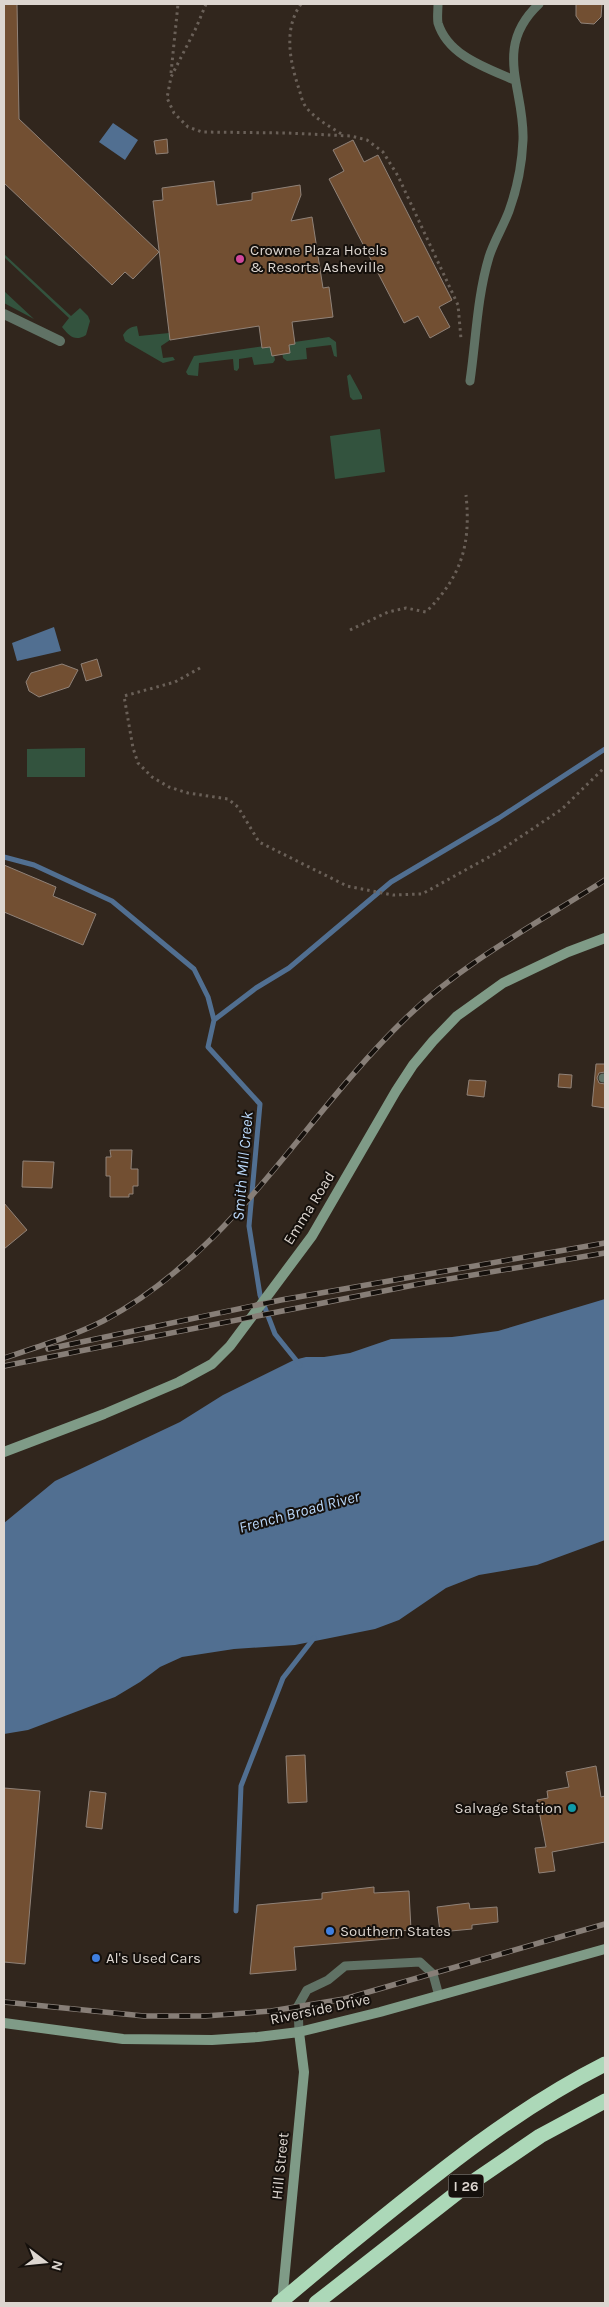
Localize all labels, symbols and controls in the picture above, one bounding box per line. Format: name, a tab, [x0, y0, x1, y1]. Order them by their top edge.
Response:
place label: Crowne Plaza Hotels & Resorts Asheville	[250, 241, 387, 276]
marker: Crowne Plaza Hotels & Resorts Asheville	[234, 253, 246, 265]
water label: Smith Mill Creek	[228, 1110, 257, 1221]
street label: Emma Road	[279, 1168, 339, 1248]
water label: French Broad River	[237, 1486, 362, 1537]
place label: Salvage Station	[455, 1799, 562, 1817]
marker: Salvage Station	[566, 1802, 578, 1814]
place label: Southern States	[340, 1922, 451, 1940]
marker: Southern States	[324, 1925, 336, 1937]
place label: Al's Used Cars	[106, 1949, 201, 1967]
marker: Al's Used Cars	[90, 1952, 102, 1964]
street label: Riverside Drive	[268, 1990, 372, 2028]
street label: Hill Street	[268, 2131, 293, 2201]
road number: I 26	[448, 2174, 484, 2198]
north arrow	[20, 2237, 70, 2287]
text: N	[47, 2258, 67, 2273]

